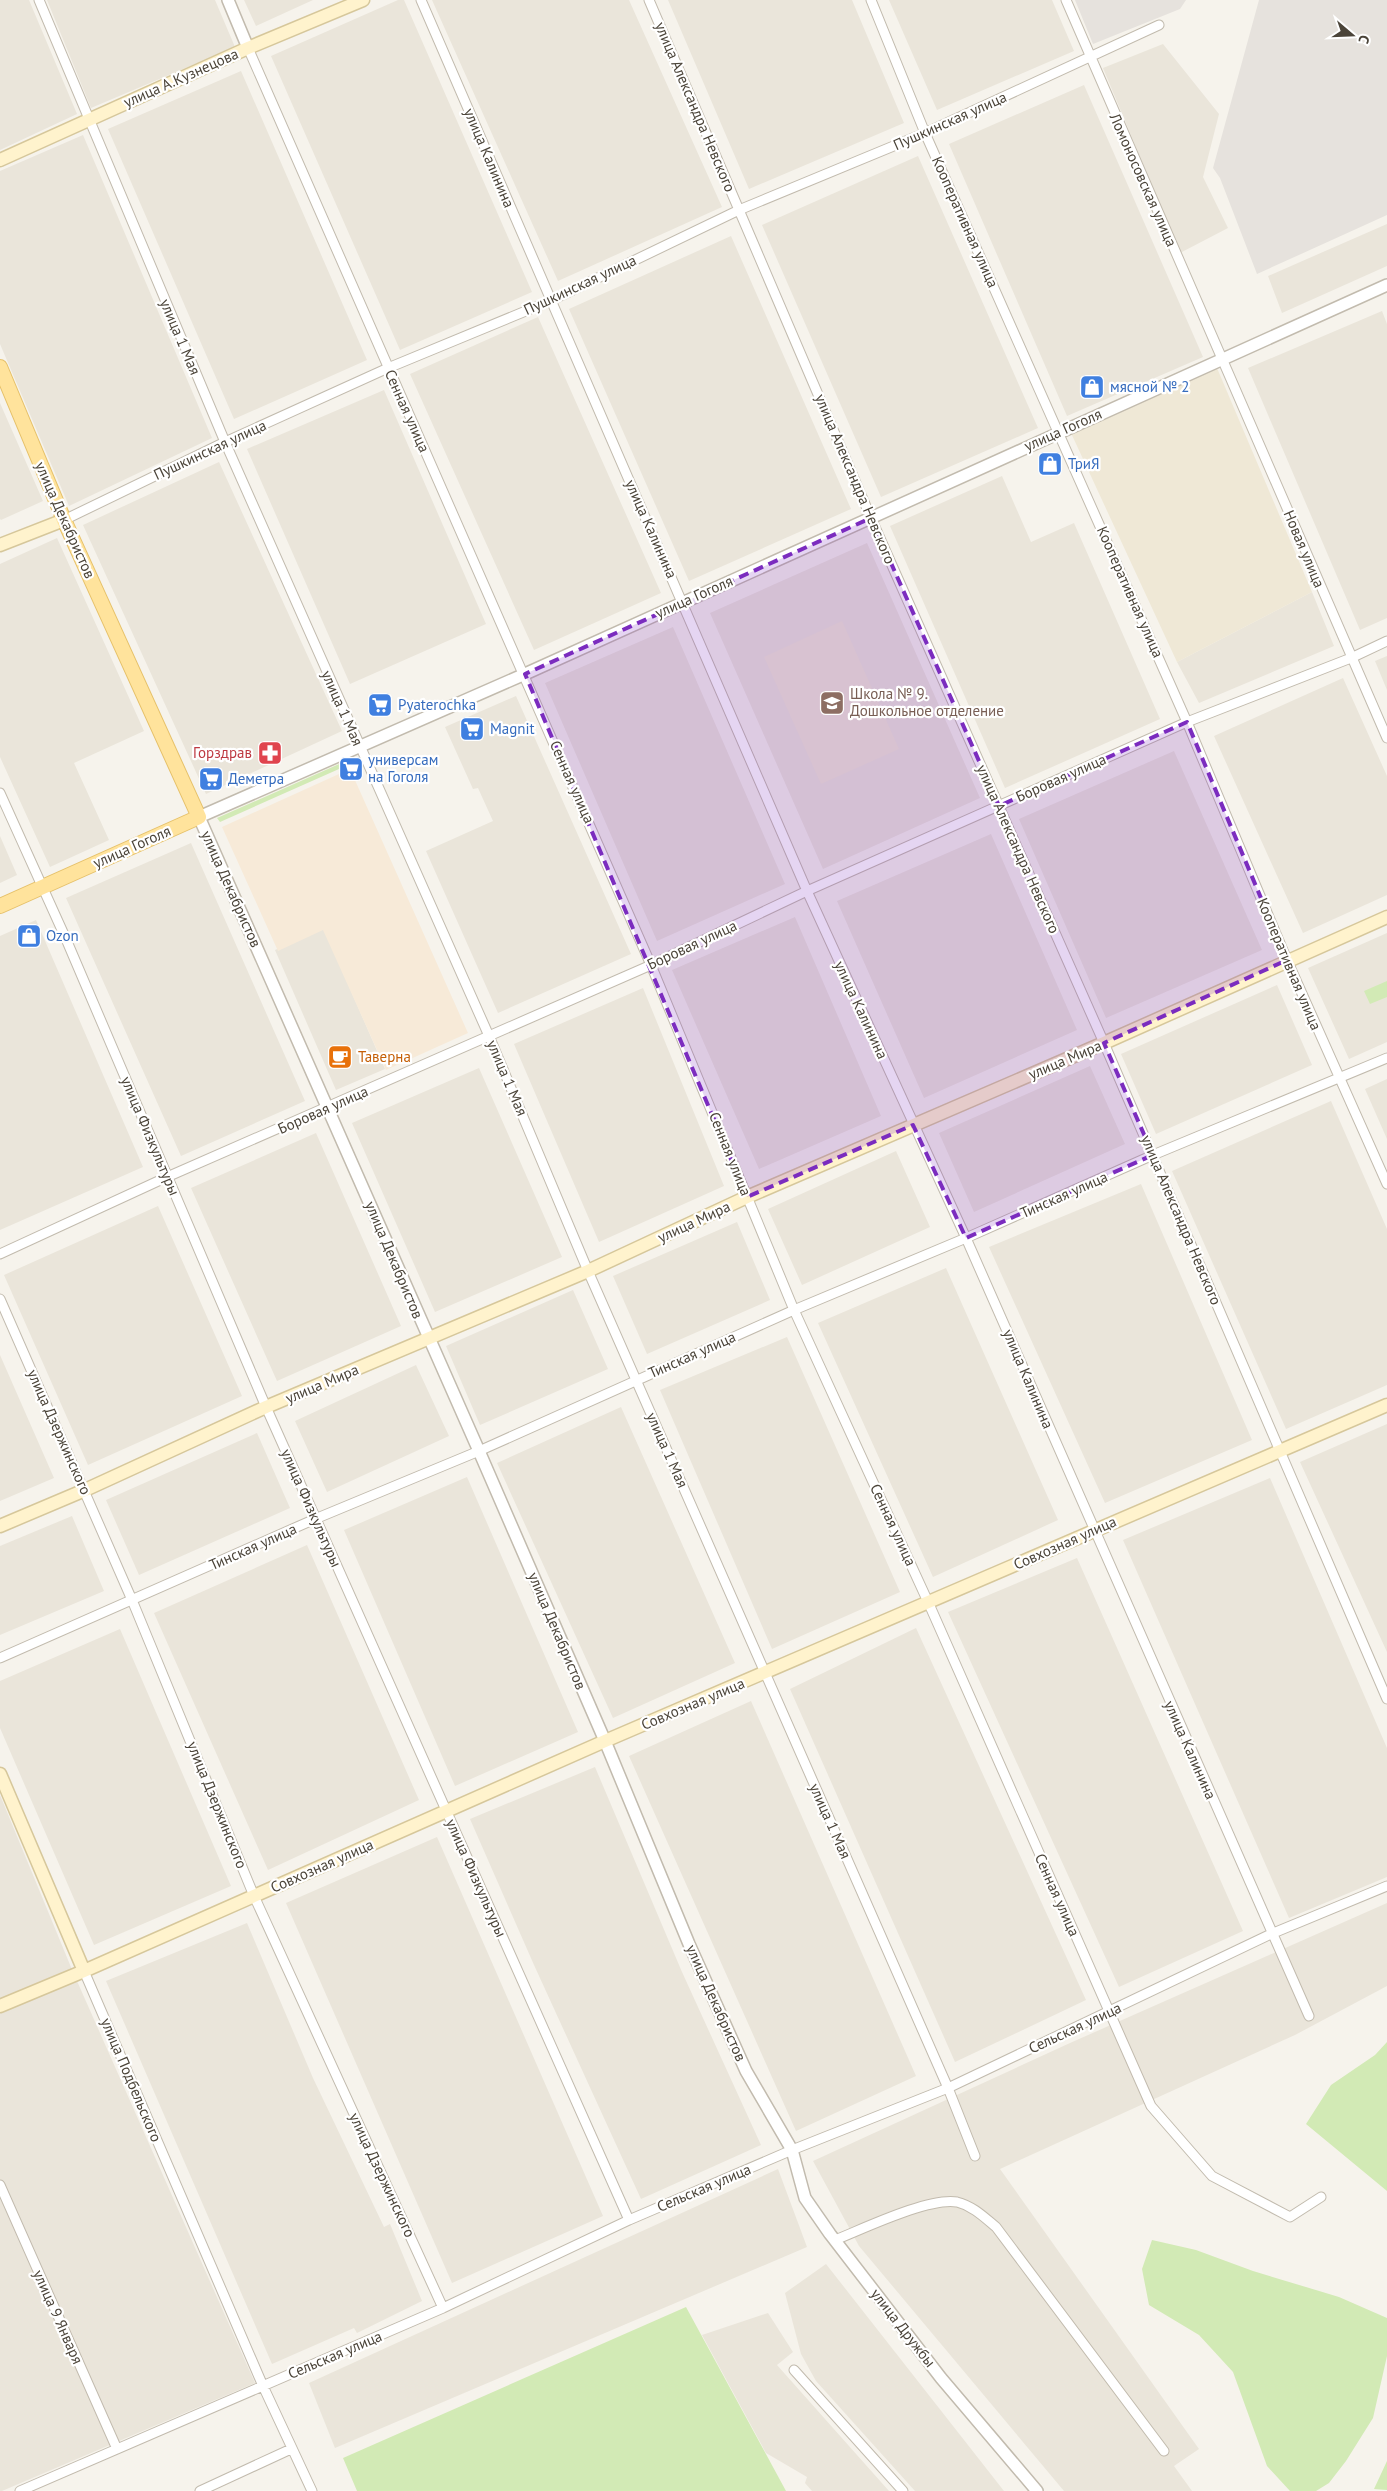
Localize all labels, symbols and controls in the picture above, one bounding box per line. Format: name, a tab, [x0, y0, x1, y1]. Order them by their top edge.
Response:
north arrow	[1327, 10, 1377, 60]
street label: улица Александра Невского	[651, 19, 740, 195]
text: С	[1354, 33, 1374, 46]
street label: улица А.Кузнецова	[120, 44, 241, 111]
street label: Пушкинская улица	[890, 87, 1009, 154]
street label: улица Калинина	[460, 105, 519, 210]
street label: Ломоносовская улица	[1105, 109, 1181, 249]
street label: Кооперативная улица	[928, 153, 1003, 291]
street label: Пушкинская улица	[520, 250, 639, 319]
street label: улица 1 Мая	[156, 296, 205, 378]
street label: Сенная улица	[381, 366, 434, 455]
shop icon: мясной № 2	[1079, 374, 1105, 400]
place label: мясной № 2	[1110, 377, 1189, 396]
street label: улица Александра Невского	[811, 391, 900, 567]
street label: улица Гоголя	[1021, 404, 1105, 455]
street label: Пушкинская улица	[150, 415, 269, 484]
shop icon: ТриЯ	[1037, 451, 1063, 477]
place label: ТриЯ	[1068, 454, 1100, 473]
street label: улица Декабристов	[31, 458, 100, 581]
street label: улица Калинина	[621, 476, 682, 581]
street label: Новая улица	[1280, 507, 1329, 590]
street label: Кооперативная улица	[1093, 523, 1168, 661]
street label: улица Гоголя	[652, 571, 736, 622]
street label: улица 1 Мая	[317, 667, 368, 749]
place label: Школа № 9. Дошкольное отделение	[850, 684, 1004, 720]
school or university icon: Школа № 9. Дошкольное отделение	[819, 690, 845, 716]
supermarket icon: Pyaterochka	[367, 692, 393, 718]
place label: Pyaterochka	[398, 695, 476, 714]
supermarket icon: Magnit	[459, 716, 485, 742]
place label: Magnit	[490, 719, 535, 738]
street label: Сенная улица	[546, 737, 599, 826]
pharmacy icon: Горздрав	[257, 740, 283, 766]
place label: Горздрав	[193, 743, 252, 762]
street label: Боровая улица	[1013, 749, 1109, 806]
place label: универсам на Гоголя	[368, 750, 438, 786]
supermarket icon: универсам на Гоголя	[338, 756, 364, 782]
street label: улица Александра Невского	[973, 761, 1064, 936]
supermarket icon: Деметра	[198, 766, 224, 792]
place label: Деметра	[228, 769, 284, 788]
street label: улица Гоголя	[90, 821, 174, 872]
street label: улица Декабристов	[197, 827, 266, 950]
street label: Кооперативная улица	[1253, 895, 1326, 1033]
street label: Боровая улица	[644, 916, 740, 974]
shop icon: Ozon	[16, 923, 42, 949]
place label: Ozon	[46, 926, 79, 945]
street label: улица Калинина	[830, 958, 893, 1062]
street label: улица Мира	[1025, 1036, 1104, 1083]
street label: улица 1 Мая	[483, 1037, 532, 1119]
cafe icon: Таверна	[327, 1044, 353, 1070]
place label: Таверна	[358, 1047, 411, 1066]
street label: улица Физкультуры	[117, 1073, 184, 1198]
street label: Боровая улица	[275, 1081, 371, 1138]
street label: Сенная улица	[705, 1109, 756, 1198]
street label: улица Александра Невского	[1137, 1132, 1226, 1308]
street label: Тинская улица	[1017, 1167, 1110, 1222]
street label: улица Мира	[655, 1196, 733, 1247]
street label: улица Декабристов	[361, 1198, 428, 1321]
street label: улица Калинина	[999, 1326, 1058, 1431]
street label: Тинская улица	[645, 1327, 738, 1382]
street label: улица Мира	[282, 1360, 361, 1407]
street label: улица Дзержинского	[23, 1366, 96, 1498]
street label: улица 1 Мая	[642, 1409, 693, 1491]
street label: улица Физкультуры	[277, 1446, 346, 1570]
street label: Сенная улица	[866, 1481, 921, 1569]
street label: Совхозная улица	[1010, 1511, 1119, 1574]
street label: Тинская улица	[206, 1519, 299, 1574]
street label: улица Декабристов	[524, 1569, 591, 1692]
street label: Совхозная улица	[638, 1673, 747, 1734]
street label: улица Калинина	[1160, 1697, 1221, 1802]
street label: улица Дзержинского	[183, 1738, 252, 1871]
street label: улица 1 Мая	[805, 1780, 856, 1862]
street label: улица Физкультуры	[442, 1816, 511, 1940]
street label: Совхозная улица	[267, 1834, 376, 1897]
street label: Сенная улица	[1031, 1850, 1084, 1939]
street label: улица Декабристов	[682, 1941, 751, 2064]
street label: Сельская улица	[1025, 1998, 1124, 2057]
street label: улица Подбельского	[97, 2015, 166, 2145]
street label: улица Дзержинского	[345, 2109, 420, 2240]
street label: Сельская улица	[654, 2159, 754, 2216]
street label: улица 9 Января	[29, 2267, 88, 2367]
street label: улица Дружбы	[867, 2285, 940, 2371]
street label: Сельская улица	[285, 2326, 385, 2383]

